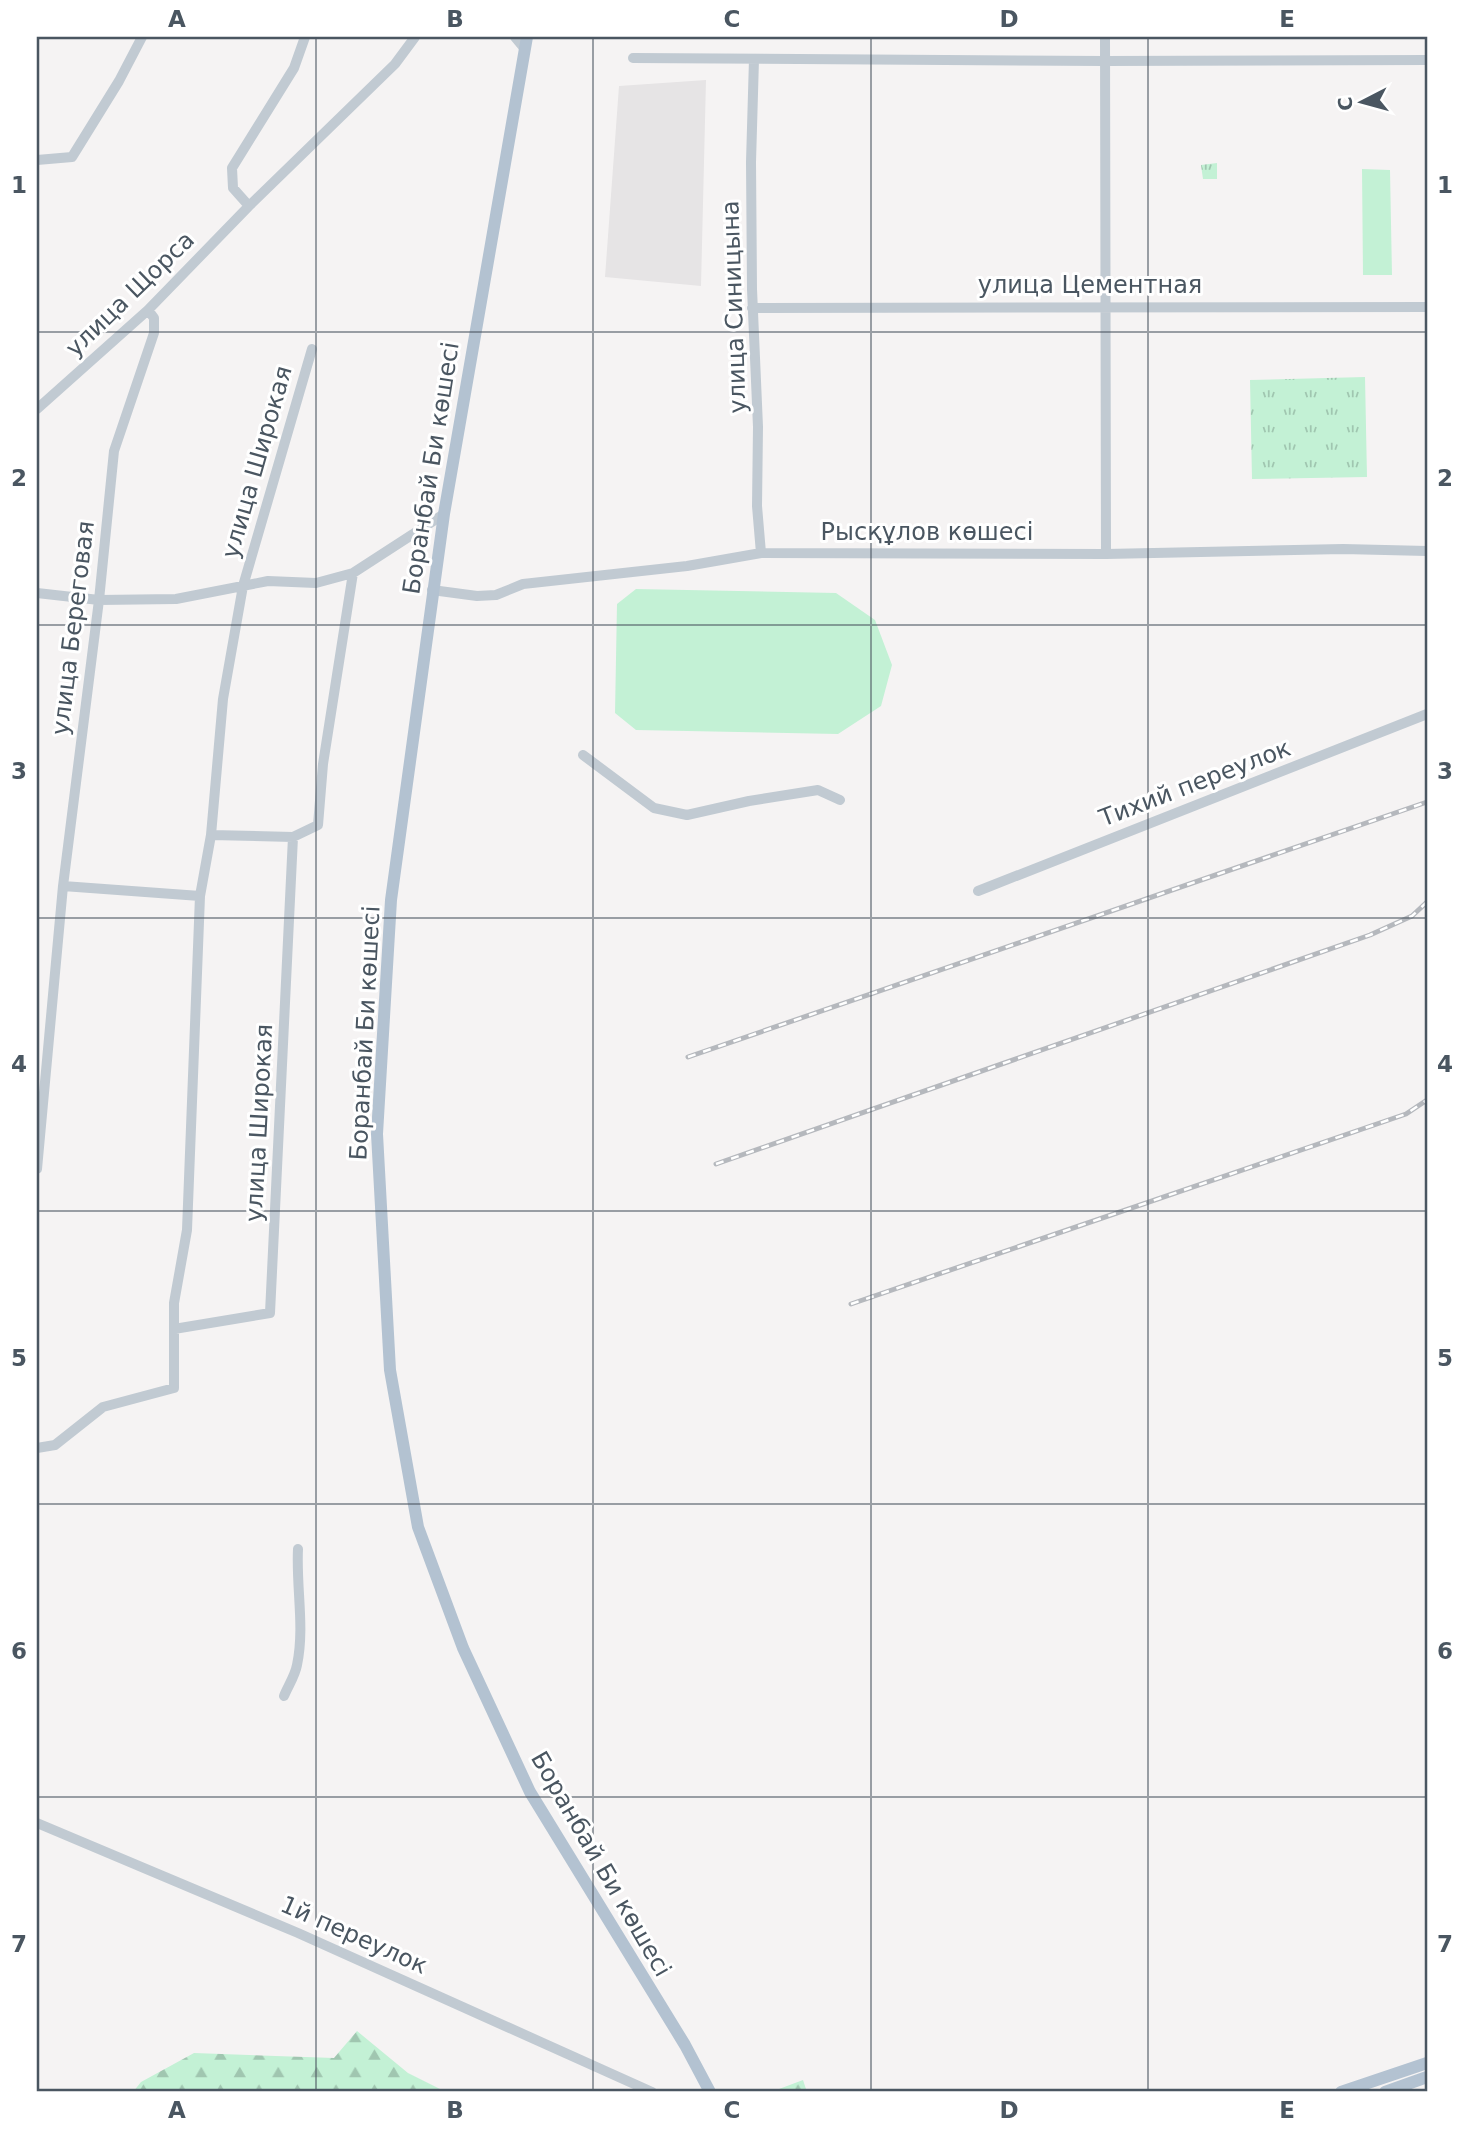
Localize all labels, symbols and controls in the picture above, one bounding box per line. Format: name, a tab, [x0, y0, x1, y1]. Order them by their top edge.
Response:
text: A	[168, 6, 186, 32]
text: B	[446, 6, 464, 32]
text: C	[724, 6, 740, 32]
text: D	[999, 6, 1019, 32]
text: E	[1279, 6, 1295, 32]
north arrow	[1328, 66, 1398, 136]
text: С	[1333, 96, 1357, 112]
text: 1	[11, 172, 27, 198]
text: 1	[1437, 172, 1453, 198]
street label: улица Синицына	[716, 200, 752, 414]
street label: улица Щорса	[60, 226, 200, 362]
street label: улица Цементная	[978, 271, 1202, 299]
street label: Боранбай Би көшесі	[397, 340, 465, 596]
street label: улица Широкая	[216, 363, 298, 561]
text: 2	[11, 465, 27, 491]
text: 2	[1437, 465, 1453, 491]
street label: Рысқұлов көшесі	[821, 518, 1033, 546]
street label: улица Береговая	[46, 519, 100, 737]
street label: Тихий переулок	[1095, 734, 1295, 833]
text: 3	[11, 758, 27, 784]
text: 3	[1437, 758, 1453, 784]
street label: Боранбай Би көшесі	[344, 905, 386, 1161]
street label: улица Широкая	[240, 1023, 278, 1223]
text: 4	[11, 1051, 27, 1077]
text: 4	[1437, 1051, 1453, 1077]
text: 5	[11, 1345, 27, 1371]
text: 5	[1437, 1345, 1453, 1371]
text: 6	[11, 1638, 27, 1664]
text: 6	[1437, 1638, 1453, 1664]
street label: Боранбай Би көшесі	[525, 1747, 677, 1981]
street label: 1й переулок	[276, 1890, 432, 1980]
text: 7	[11, 1931, 27, 1957]
text: 7	[1437, 1931, 1453, 1957]
text: A	[168, 2097, 186, 2123]
text: B	[446, 2097, 464, 2123]
text: C	[724, 2097, 740, 2123]
text: D	[999, 2097, 1019, 2123]
text: E	[1279, 2097, 1295, 2123]

